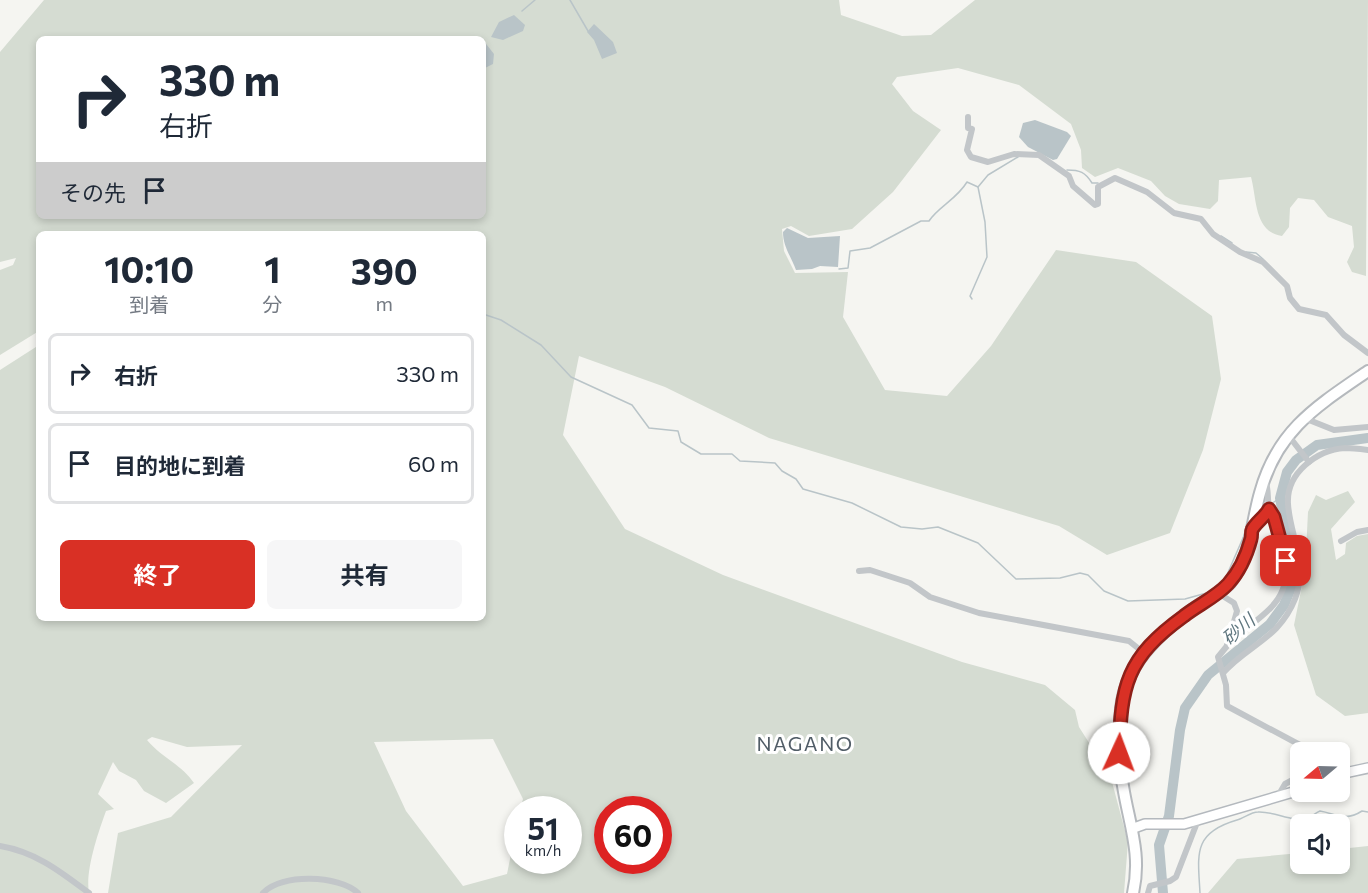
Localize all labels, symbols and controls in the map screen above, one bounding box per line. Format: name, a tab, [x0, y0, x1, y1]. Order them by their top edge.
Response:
text: 330 m	[159, 53, 280, 105]
icon: right	[60, 60, 138, 138]
text: 右折	[159, 109, 213, 142]
icon: arrive	[138, 174, 171, 207]
text: その先	[60, 179, 126, 206]
text: 10:10	[104, 246, 194, 290]
text: 1	[264, 246, 281, 290]
text: 390	[351, 248, 418, 292]
text: m	[375, 291, 393, 315]
text: 到着	[129, 292, 169, 316]
text: 分	[262, 292, 282, 316]
icon: right	[63, 357, 96, 390]
text: 330 m	[396, 360, 459, 387]
text: 右折	[114, 362, 158, 389]
icon: arrive	[63, 447, 96, 480]
text: 60 m	[408, 450, 459, 477]
text: 目的地に到着	[114, 452, 246, 479]
pin	[1260, 535, 1311, 586]
button: 終了	[60, 540, 255, 609]
button: 共有	[267, 540, 462, 609]
icon: arrive	[1269, 544, 1302, 577]
water label: 砂川	[1217, 608, 1260, 649]
position arrow	[1087, 721, 1151, 785]
district label: NAGANO	[756, 731, 854, 755]
north arrow	[1290, 742, 1350, 802]
map controls	[1290, 742, 1350, 874]
speed limit sign: 60	[594, 796, 672, 874]
text: 51	[527, 809, 559, 846]
button: sound	[1290, 814, 1350, 874]
text: km/h	[525, 841, 561, 859]

